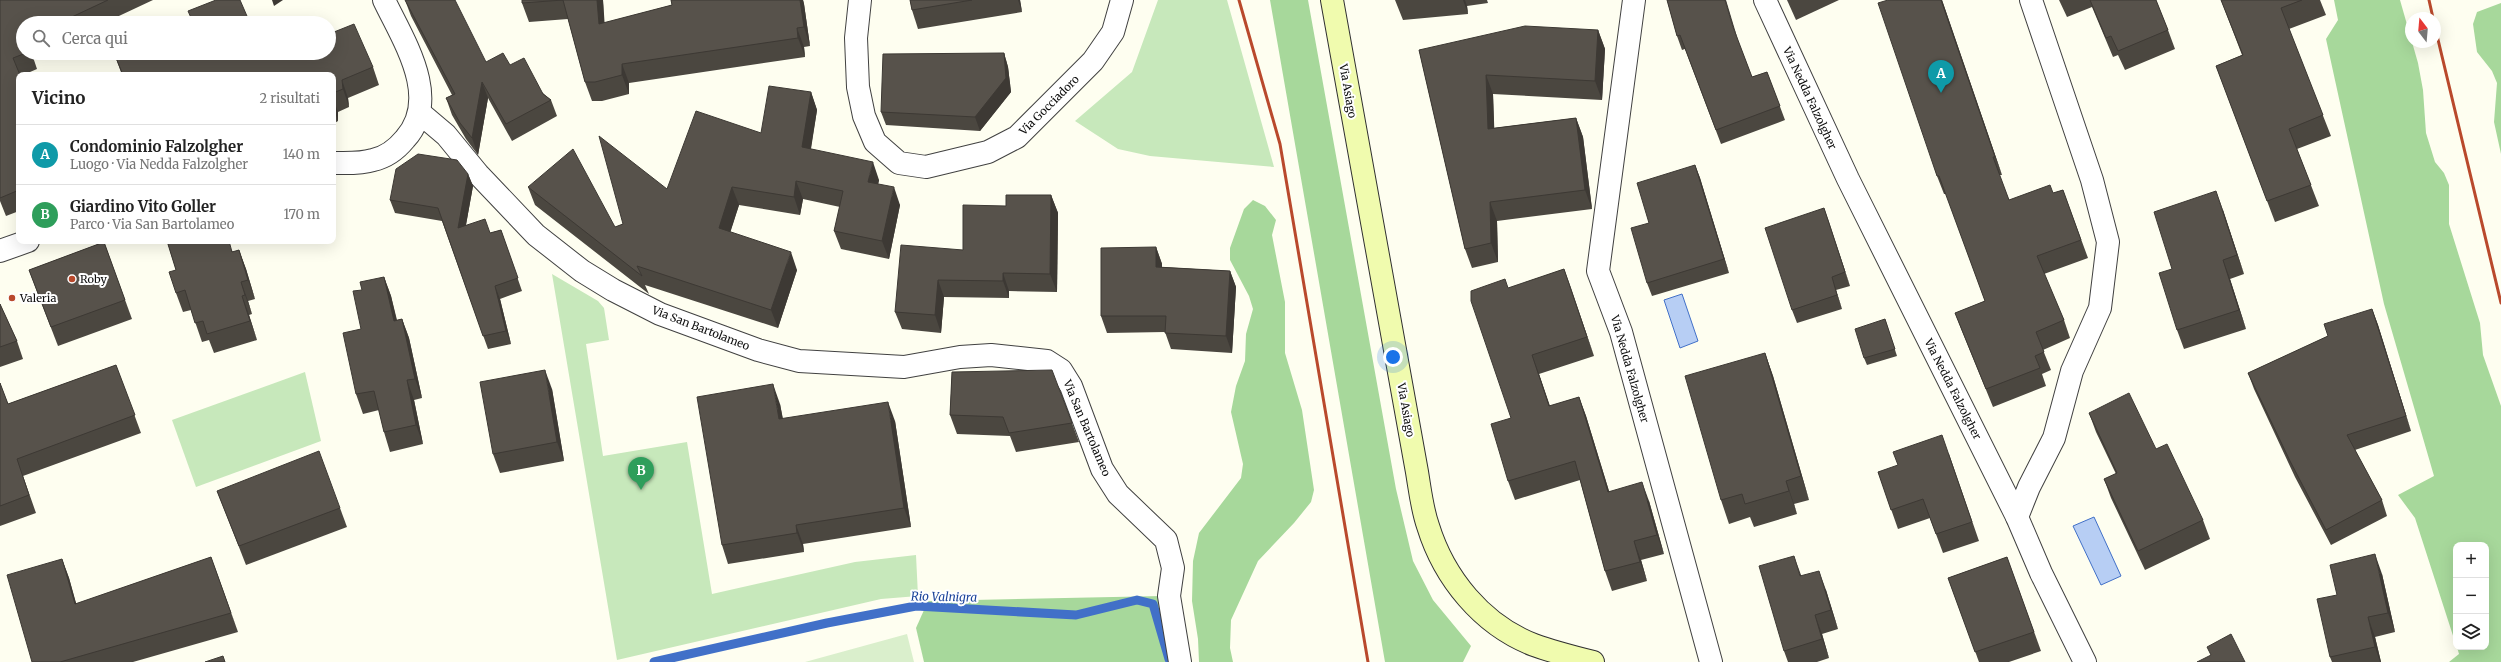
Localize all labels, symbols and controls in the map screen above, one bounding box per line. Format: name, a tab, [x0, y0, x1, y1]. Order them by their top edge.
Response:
north arrow	[2405, 12, 2441, 48]
search box	[16, 16, 336, 60]
icon: search	[30, 27, 52, 49]
text: Cerca qui	[62, 29, 128, 48]
street label: Via Nedda Falzolgher	[1780, 44, 1840, 151]
pin: A	[1928, 60, 1954, 93]
street label: Via Asiago	[1336, 62, 1360, 120]
street label: Via Gocciadoro	[1015, 72, 1082, 139]
text: Vicino	[32, 87, 85, 109]
text: 2 risultati	[259, 90, 320, 107]
text: Condominio Falzolgher	[70, 137, 243, 156]
text: A	[40, 146, 50, 163]
text: 140 m	[283, 146, 320, 163]
text: Luogo · Via Nedda Falzolgher	[70, 156, 248, 173]
text: Giardino Vito Goller	[70, 197, 216, 216]
text: B	[40, 206, 50, 223]
text: 170 m	[283, 206, 320, 223]
text: Parco · Via San Bartolameo	[70, 216, 234, 233]
place label: Roby	[80, 272, 108, 286]
marker: Roby	[67, 274, 77, 284]
place label: Valeria	[19, 291, 56, 305]
marker: Valeria	[7, 293, 17, 303]
street label: Via San Bartolameo	[649, 303, 752, 353]
street label: Via Nedda Falzolgher	[1608, 313, 1652, 424]
street label: Via Nedda Falzolgher	[1921, 335, 1985, 442]
your location	[1383, 347, 1403, 367]
street label: Via San Bartolameo	[1060, 377, 1114, 479]
street label: Via Asiago	[1394, 381, 1418, 439]
pin: B	[628, 457, 654, 490]
map controls	[2453, 542, 2489, 650]
button: +	[2453, 542, 2489, 578]
button: −	[2453, 578, 2489, 614]
water label: Rio Valnigra	[911, 588, 977, 605]
button: layers	[2453, 614, 2489, 650]

